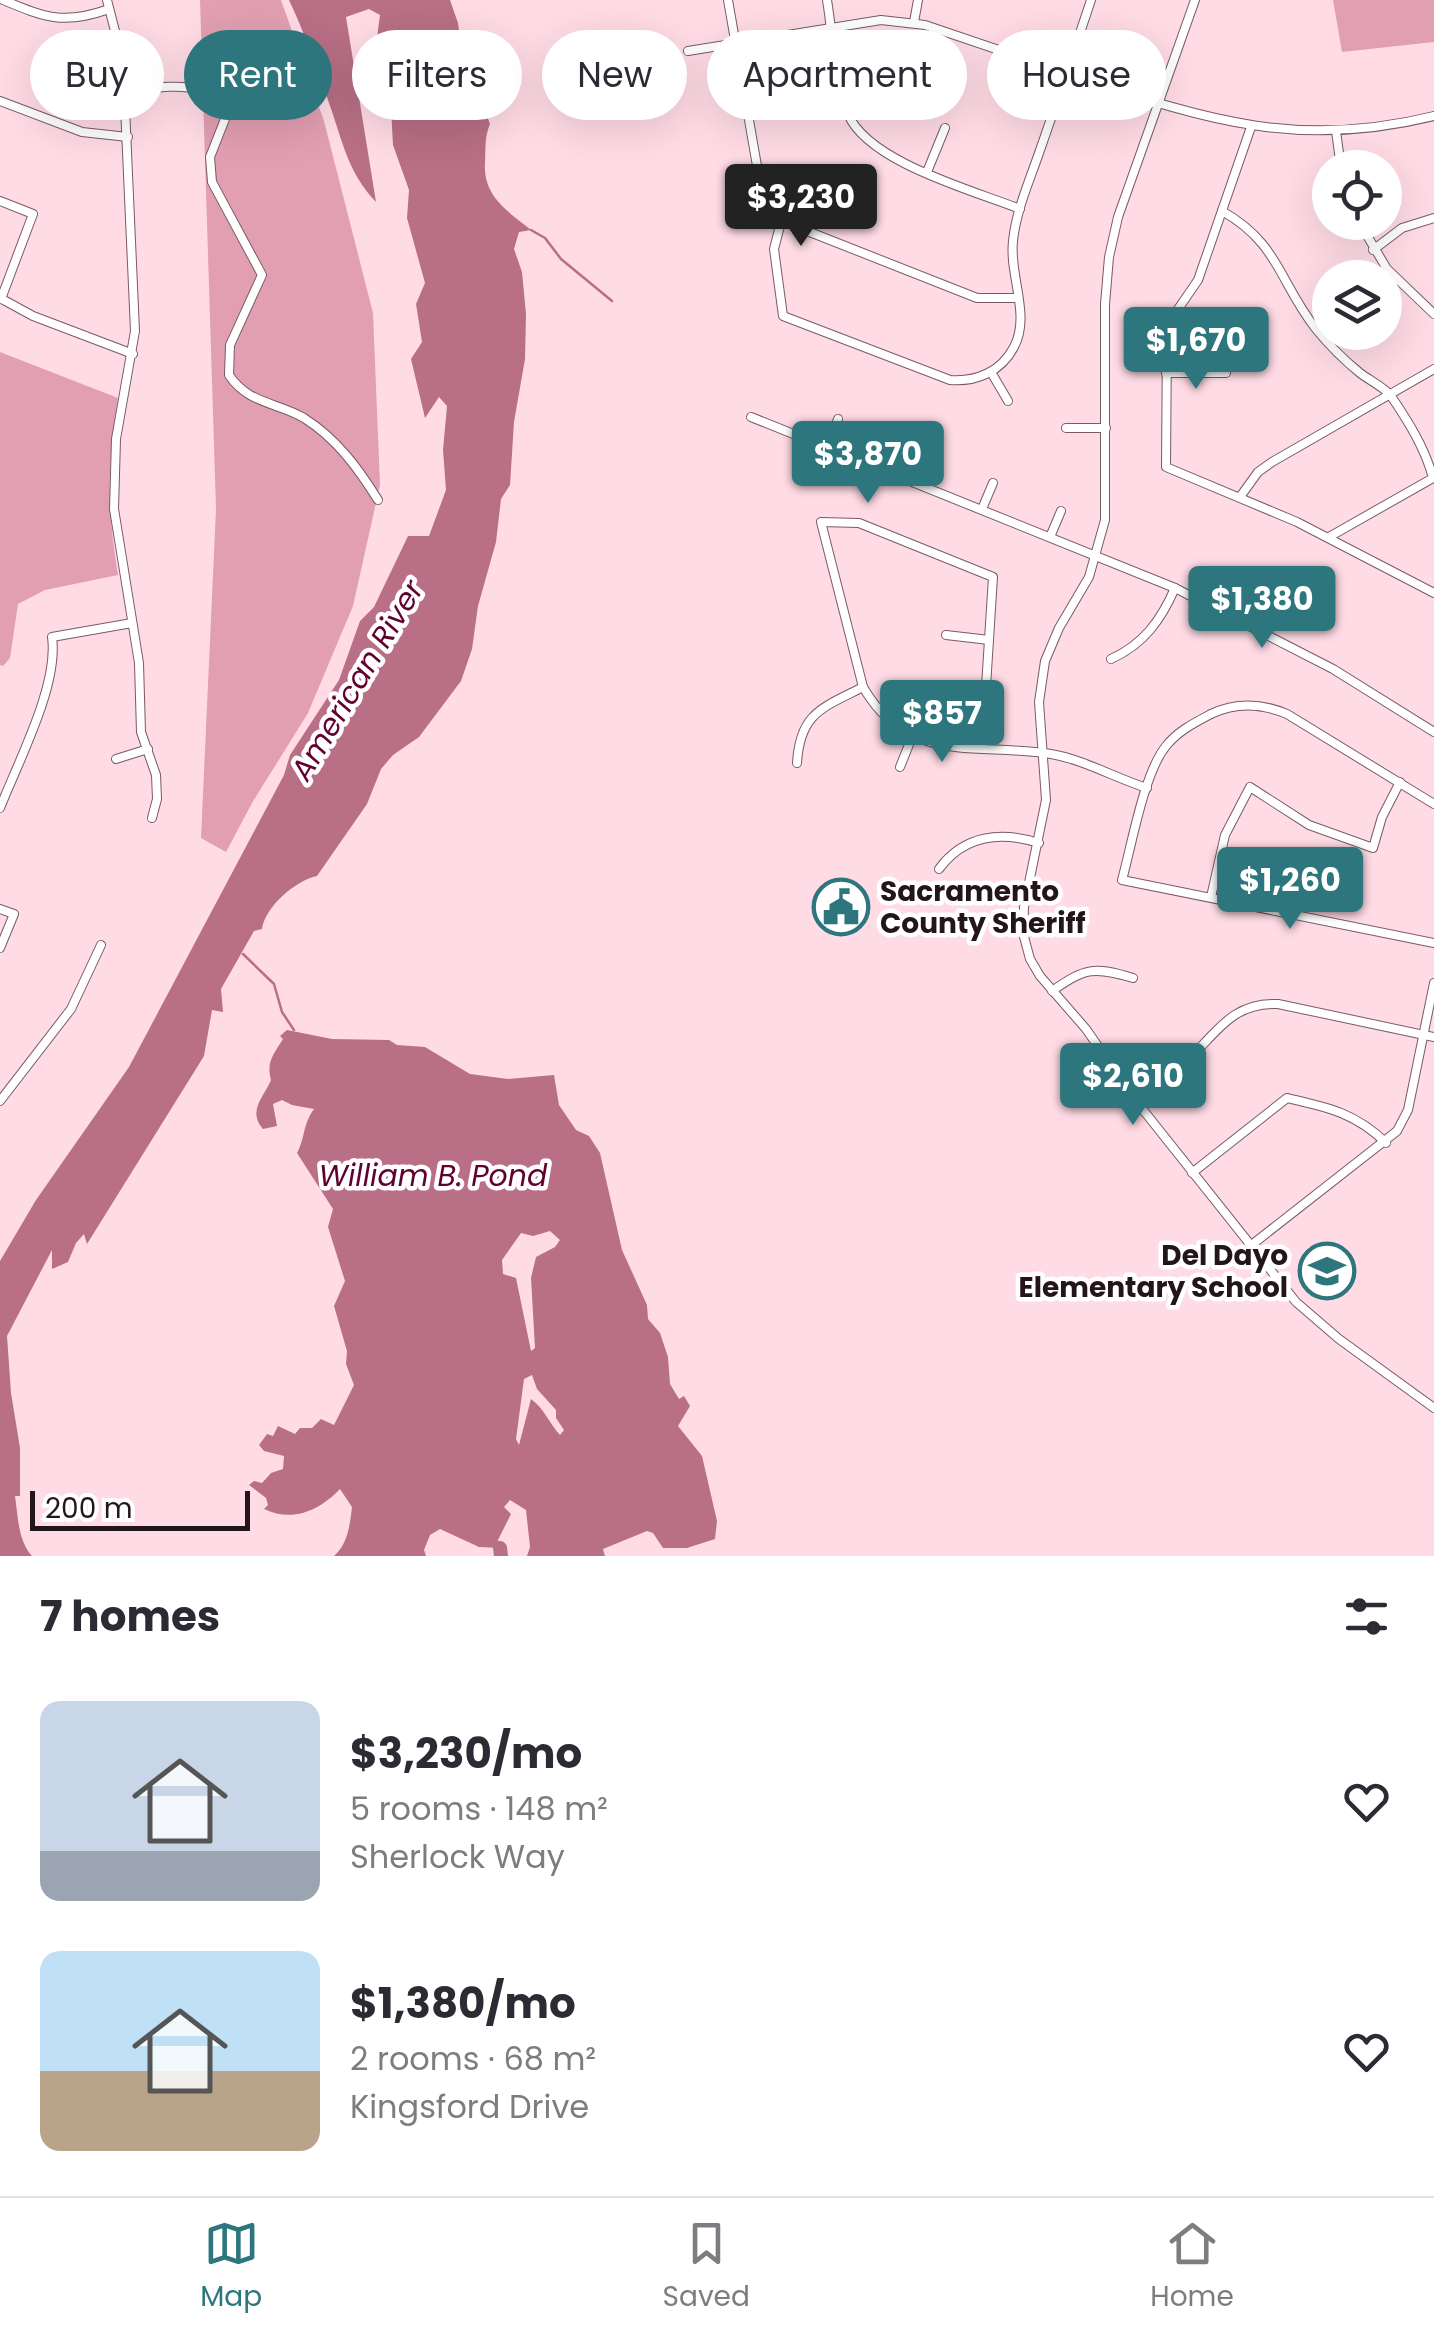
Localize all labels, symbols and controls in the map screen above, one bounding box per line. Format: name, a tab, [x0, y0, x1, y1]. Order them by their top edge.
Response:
chip: Buy	[30, 30, 164, 120]
chip: Rent	[184, 30, 332, 120]
chip: Filters	[352, 30, 522, 120]
chip: New	[542, 30, 687, 120]
chip: Apartment	[707, 30, 967, 120]
chip: House	[987, 30, 1166, 120]
map controls	[1312, 150, 1402, 350]
button: locate	[1312, 150, 1402, 240]
pin: $3,230	[720, 164, 882, 249]
text: $3,230	[747, 174, 855, 219]
button: layers	[1312, 260, 1402, 350]
pin: $1,670	[1115, 307, 1277, 392]
text: $1,670	[1146, 317, 1246, 362]
pin: $3,870	[787, 421, 949, 506]
text: $3,870	[814, 431, 922, 476]
pin: $1,380	[1181, 566, 1343, 651]
water label: American River	[280, 571, 434, 789]
text: $1,380	[1210, 576, 1314, 621]
pin: $857	[883, 680, 1001, 765]
text: $857	[902, 690, 982, 735]
pin: $1,260	[1209, 847, 1371, 932]
text: $1,260	[1239, 857, 1341, 902]
place label: Sacramento County Sheriff	[880, 872, 1086, 943]
public building icon: Sacramento County Sheriff	[811, 877, 871, 937]
pin: $2,610	[1052, 1043, 1214, 1128]
text: $2,610	[1082, 1053, 1184, 1098]
water label: William B. Pond	[319, 1154, 548, 1197]
place label: Del Dayo Elementary School	[1019, 1236, 1288, 1307]
school or university icon: Del Dayo Elementary School	[1297, 1241, 1357, 1301]
scale bar	[30, 1486, 250, 1530]
text: 200 m	[45, 1489, 133, 1528]
text: 7 homes	[40, 1587, 220, 1646]
icon: filters	[1339, 1589, 1394, 1644]
text: $3,230/mo	[350, 1724, 582, 1783]
icon: home	[120, 1741, 240, 1861]
icon: heart	[1339, 1774, 1394, 1829]
text: 5 rooms · 148 m²	[350, 1786, 608, 1831]
text: Sherlock Way	[350, 1834, 565, 1879]
text: $1,380/mo	[350, 1974, 576, 2033]
icon: home	[120, 1991, 240, 2111]
icon: heart	[1339, 2024, 1394, 2079]
text: 2 rooms · 68 m²	[350, 2036, 596, 2081]
text: Kingsford Drive	[350, 2084, 589, 2129]
tab: Map	[200, 2216, 262, 2318]
tab: Saved	[663, 2216, 750, 2318]
tab: Home	[1150, 2216, 1234, 2318]

